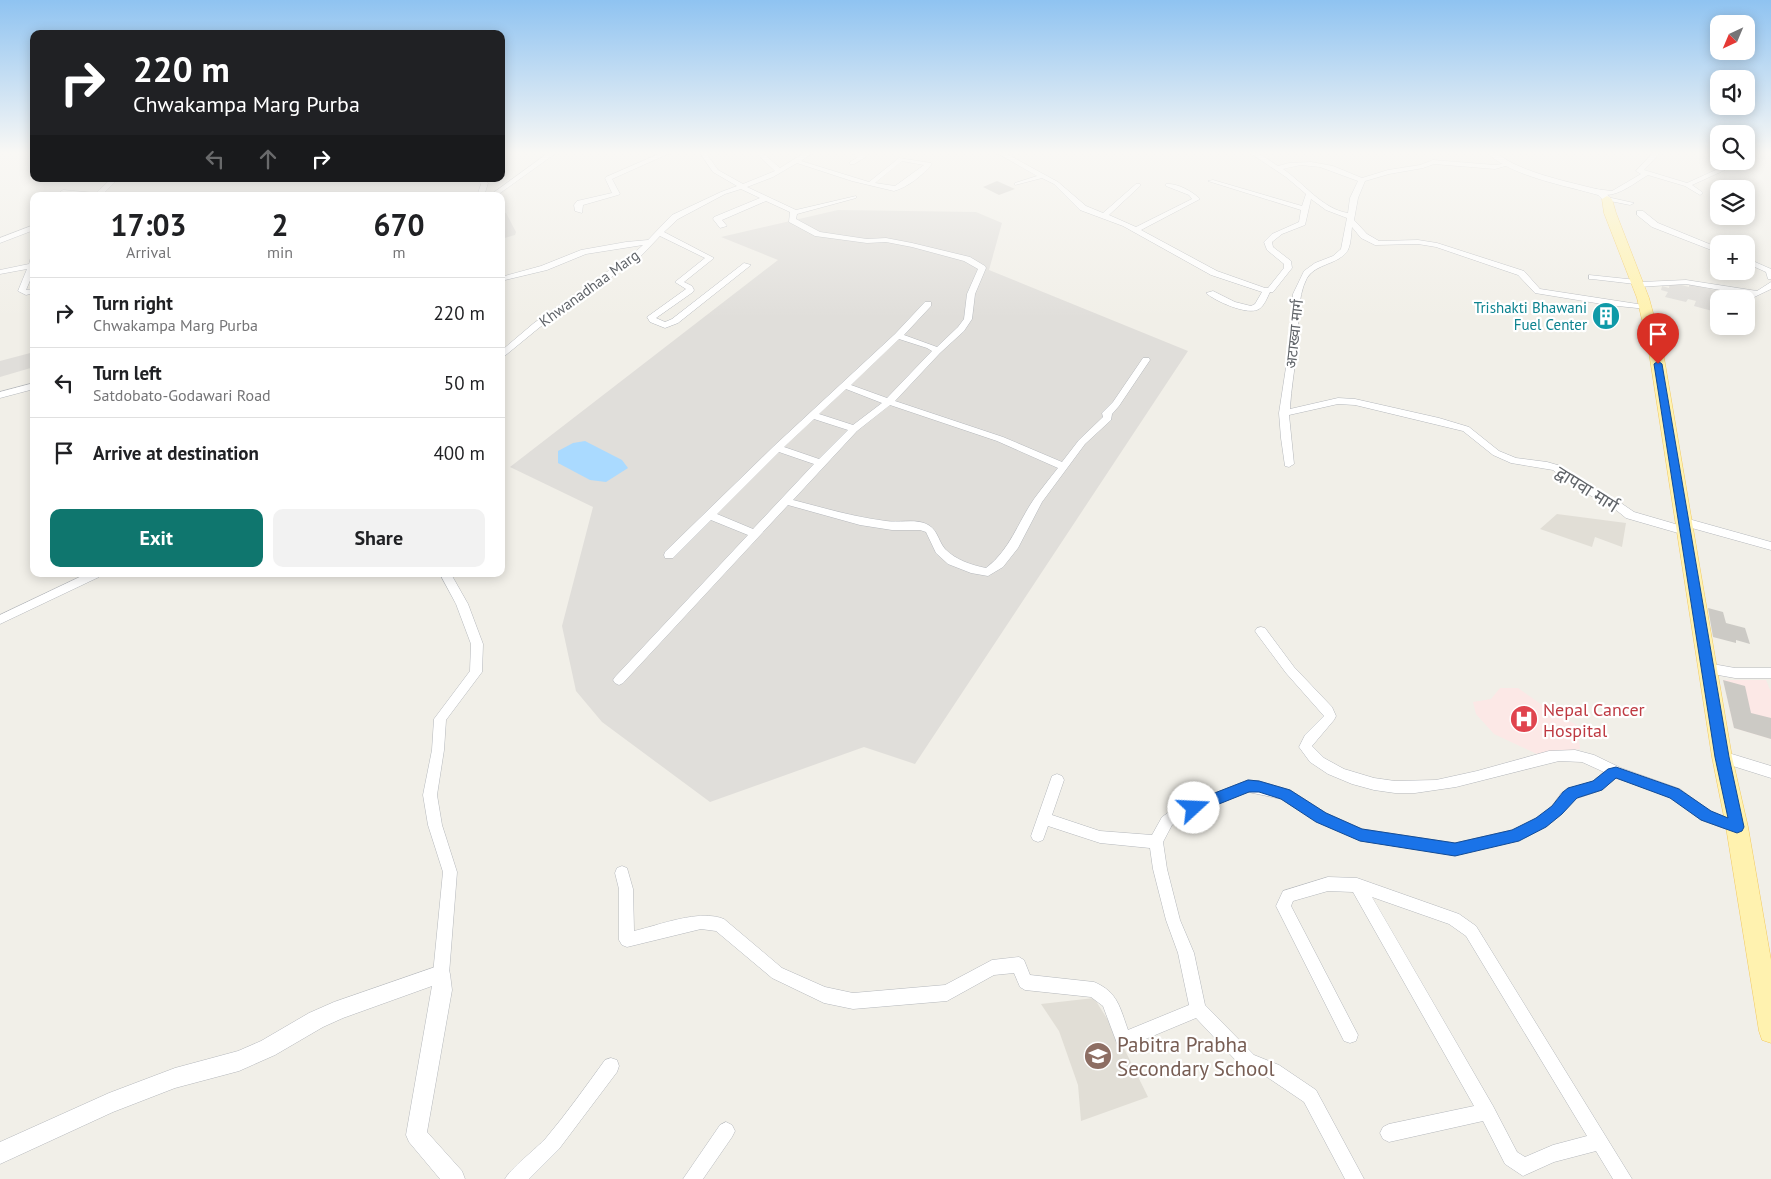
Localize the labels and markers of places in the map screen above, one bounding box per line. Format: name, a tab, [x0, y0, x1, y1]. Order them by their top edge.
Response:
place label: Trishakti Bhawani Fuel Center	[1474, 298, 1587, 334]
building icon: Trishakti Bhawani Fuel Center	[1591, 301, 1621, 331]
pin	[1637, 313, 1679, 364]
place label: Nepal Cancer Hospital	[1543, 698, 1645, 742]
hospital icon: Nepal Cancer Hospital	[1509, 704, 1539, 734]
place label: Pabitra Prabha Secondary School	[1117, 1031, 1275, 1082]
school or university icon: Pabitra Prabha Secondary School	[1083, 1041, 1113, 1071]

